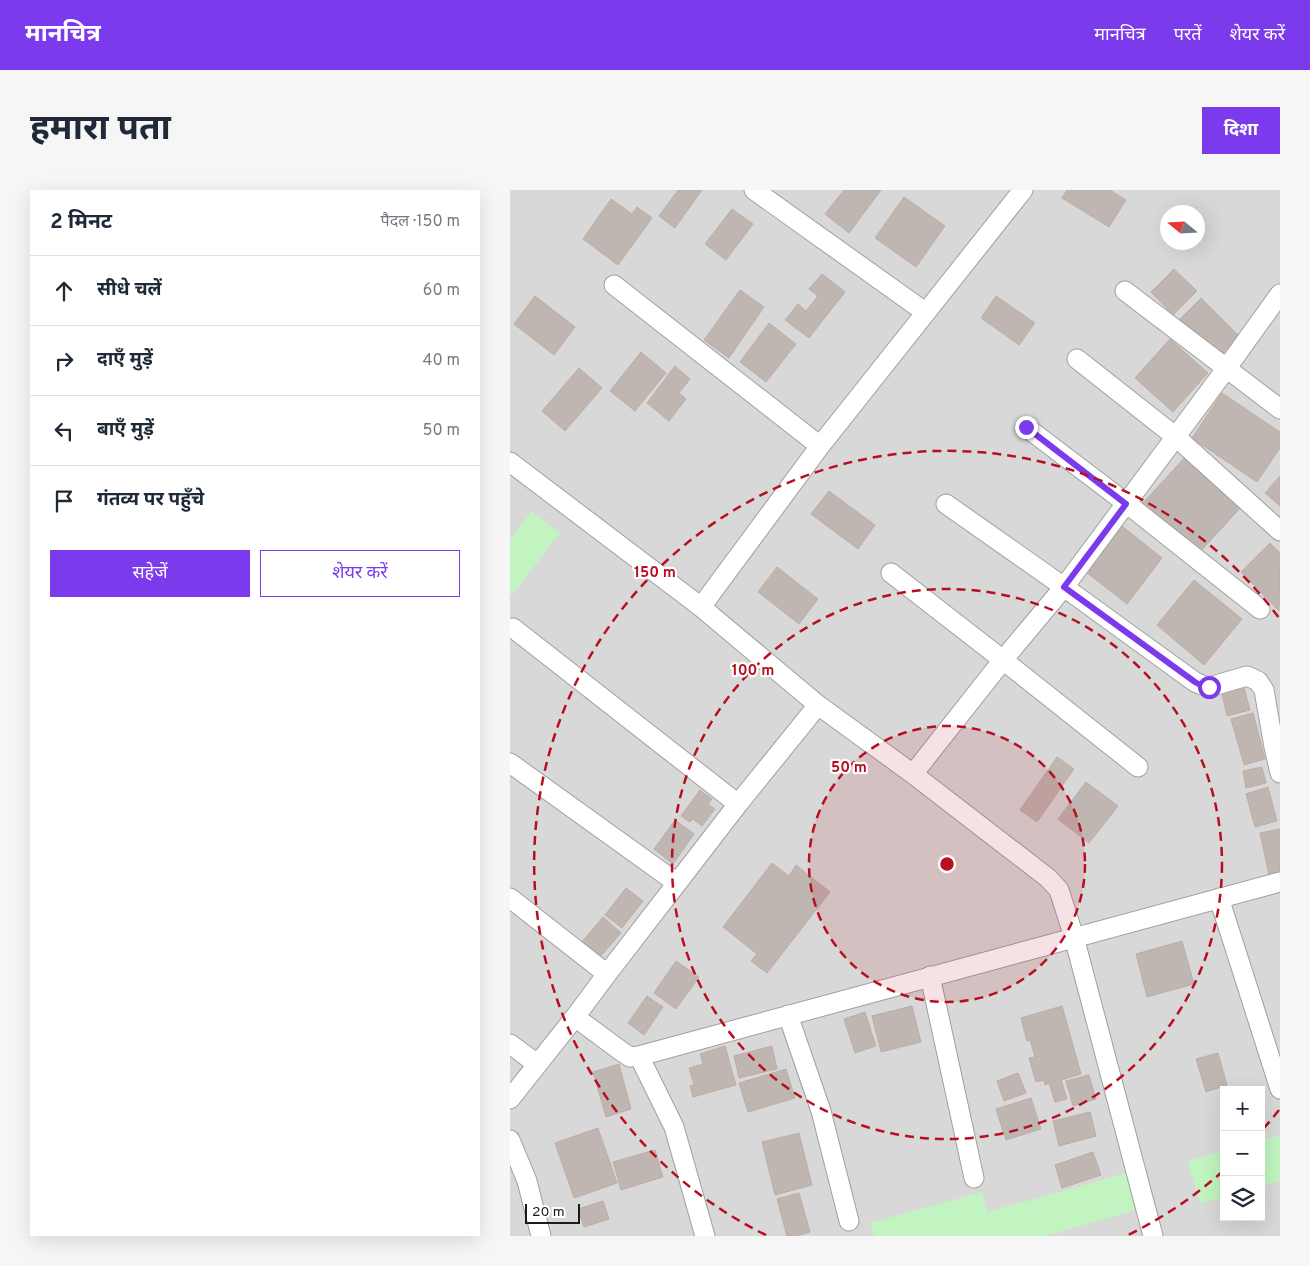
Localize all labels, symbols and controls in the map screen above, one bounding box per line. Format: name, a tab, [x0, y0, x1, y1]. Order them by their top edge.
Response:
text: मानचित्र	[25, 20, 101, 50]
text: मानचित्र	[1094, 24, 1146, 47]
text: परतें	[1174, 24, 1202, 47]
text: शेयर करें	[1230, 24, 1285, 47]
button: दिशा	[1202, 107, 1280, 154]
text: हमारा पता	[30, 108, 171, 152]
north arrow	[1160, 205, 1205, 250]
text: 2 मिनट	[50, 209, 112, 236]
text: पैदल · 150 m	[381, 212, 460, 232]
icon: ahead	[50, 277, 78, 305]
text: सीधे चलें	[97, 278, 162, 302]
text: 60 m	[423, 281, 460, 301]
icon: right	[50, 347, 78, 375]
text: दाएँ मुड़ें	[97, 348, 153, 372]
text: 40 m	[422, 351, 460, 371]
route end	[1015, 416, 1038, 439]
icon: left	[50, 417, 78, 445]
text: बाएँ मुड़ें	[97, 418, 154, 442]
text: 50 m	[423, 421, 460, 441]
icon: arrive	[50, 487, 78, 515]
text: गंतव्य पर पहुँचे	[97, 488, 204, 512]
button: सहेजें	[50, 550, 250, 597]
button: शेयर करें	[260, 550, 460, 597]
text: 150 m	[634, 564, 676, 583]
text: 100 m	[732, 662, 774, 681]
route start	[1198, 676, 1221, 699]
text: 50 m	[831, 759, 867, 778]
centre of rings	[938, 855, 956, 873]
map controls	[1220, 1086, 1265, 1221]
button: +	[1220, 1086, 1265, 1131]
button: −	[1220, 1131, 1265, 1176]
button: layers	[1220, 1176, 1265, 1221]
scale bar	[525, 1201, 580, 1224]
text: 20 m	[532, 1204, 565, 1221]

